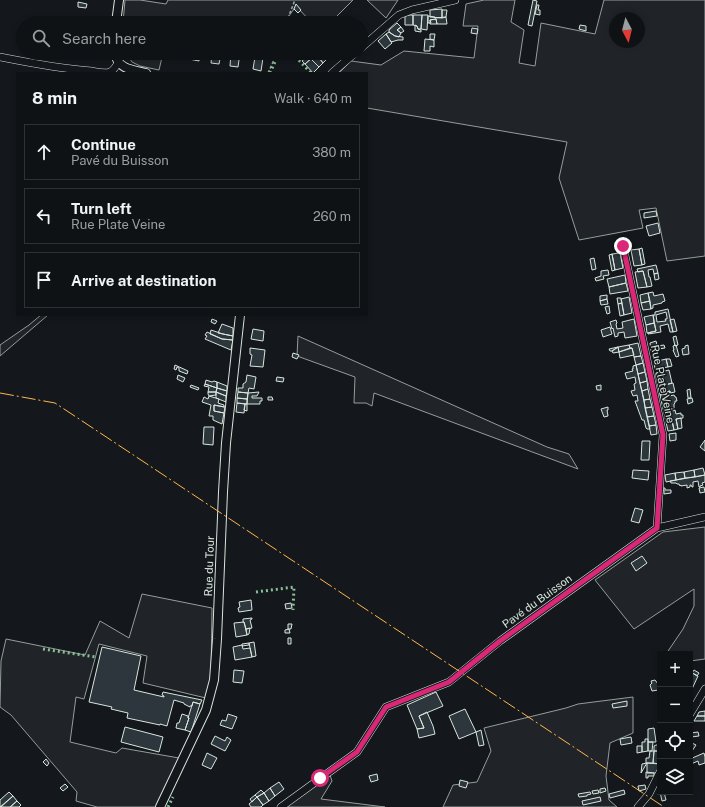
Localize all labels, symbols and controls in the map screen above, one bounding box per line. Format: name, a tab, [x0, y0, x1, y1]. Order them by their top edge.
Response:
north arrow	[609, 12, 645, 48]
search box	[16, 16, 368, 60]
icon: search	[30, 27, 52, 49]
text: Search here	[62, 30, 146, 47]
text: 8 min	[32, 88, 77, 108]
text: Walk · 640 m	[274, 91, 352, 106]
text: Continue	[71, 136, 136, 153]
icon: ahead	[33, 141, 55, 163]
text: 380 m	[312, 145, 351, 160]
text: Pavé du Buisson	[71, 153, 169, 168]
text: Turn left	[71, 200, 132, 217]
icon: left	[33, 205, 55, 227]
text: 260 m	[313, 209, 351, 224]
text: Rue Plate Veine	[71, 217, 165, 232]
route end	[614, 237, 632, 255]
icon: arrive	[33, 269, 55, 291]
text: Arrive at destination	[71, 272, 216, 289]
street label: Rue Plate Veine	[649, 344, 677, 424]
street label: Rue du Tour	[202, 535, 216, 597]
street label: Pavé du Buisson	[500, 572, 574, 630]
map controls	[657, 651, 693, 795]
button: +	[657, 651, 693, 687]
button: −	[657, 687, 693, 723]
button: locate	[657, 723, 693, 759]
button: layers	[657, 759, 693, 795]
route start	[311, 769, 329, 787]

